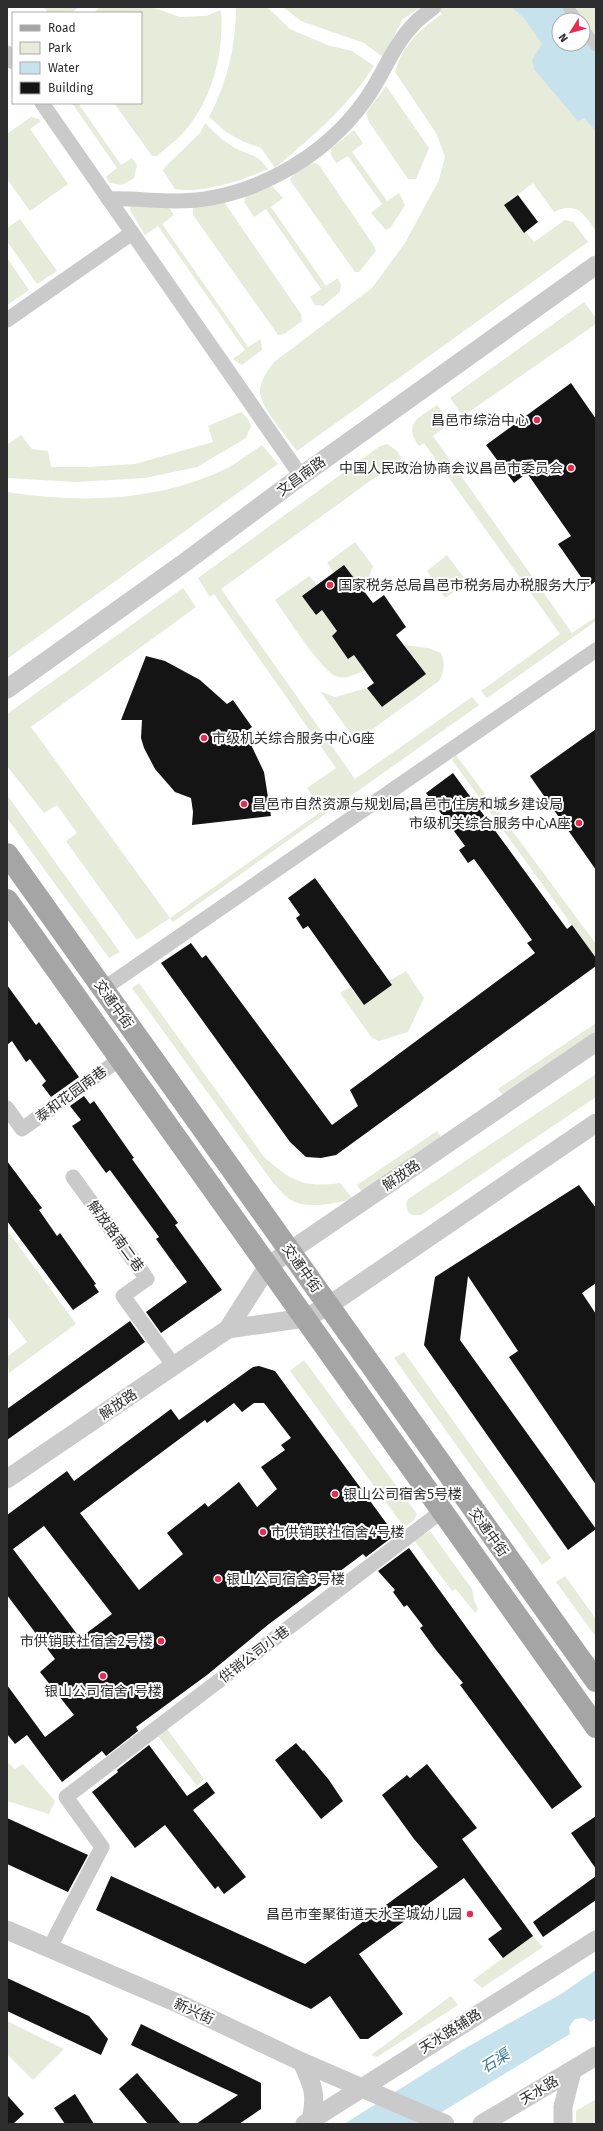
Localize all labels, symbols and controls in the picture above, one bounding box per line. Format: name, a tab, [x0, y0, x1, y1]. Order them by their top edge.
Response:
legend	[12, 12, 142, 104]
north arrow	[551, 12, 591, 52]
text: Road	[48, 21, 76, 35]
text: N	[556, 31, 571, 45]
text: Park	[48, 41, 72, 55]
text: Water	[48, 61, 80, 75]
text: Building	[48, 81, 94, 95]
place label: 昌邑市综治中心	[431, 412, 529, 429]
marker: 昌邑市综治中心	[532, 415, 542, 425]
street label: 文昌南路	[274, 453, 329, 500]
place label: 中国人民政治协商会议昌邑市委员会	[339, 460, 563, 477]
marker: 中国人民政治协商会议昌邑市委员会	[566, 463, 576, 473]
place label: 国家税务总局昌邑市税务局办税服务大厅	[338, 577, 590, 594]
marker: 国家税务总局昌邑市税务局办税服务大厅	[325, 580, 335, 590]
place label: 市级机关综合服务中心G座	[212, 730, 375, 747]
marker: 市级机关综合服务中心G座	[199, 733, 209, 743]
place label: 昌邑市自然资源与规划局;昌邑市住房和城乡建设局	[252, 796, 563, 813]
marker: 昌邑市自然资源与规划局;昌邑市住房和城乡建设局	[239, 799, 249, 809]
place label: 市级机关综合服务中心A座	[409, 815, 571, 832]
marker: 市级机关综合服务中心A座	[574, 818, 584, 828]
street label: 交通中街	[91, 976, 137, 1032]
street label: 泰和花园南巷	[32, 1063, 110, 1126]
street label: 解放路	[379, 1157, 423, 1194]
street label: 解放路南二巷	[84, 1197, 147, 1275]
street label: 交通中街	[279, 1240, 325, 1296]
street label: 解放路	[96, 1386, 140, 1423]
place label: 银山公司宿舍5号楼	[343, 1486, 462, 1503]
marker: 银山公司宿舍5号楼	[330, 1489, 340, 1499]
street label: 交通中街	[466, 1504, 512, 1560]
place label: 市供销联社宿舍4号楼	[271, 1524, 404, 1541]
marker: 市供销联社宿舍4号楼	[258, 1527, 268, 1537]
place label: 银山公司宿舍3号楼	[226, 1571, 345, 1588]
marker: 银山公司宿舍3号楼	[213, 1574, 223, 1584]
street label: 供销公司小巷	[216, 1622, 293, 1686]
place label: 市供销联社宿舍2号楼	[20, 1633, 153, 1650]
marker: 市供销联社宿舍2号楼	[156, 1636, 166, 1646]
marker: 银山公司宿舍1号楼	[98, 1671, 108, 1681]
place label: 银山公司宿舍1号楼	[44, 1683, 162, 1700]
place label: 昌邑市奎聚街道天水圣城幼儿园	[266, 1906, 462, 1923]
marker: 昌邑市奎聚街道天水圣城幼儿园	[465, 1909, 475, 1919]
street label: 新兴街	[171, 1995, 216, 2028]
street label: 天水路辅路	[416, 2006, 484, 2057]
water label: 石渠	[478, 2044, 514, 2077]
street label: 天水路	[517, 2072, 562, 2109]

